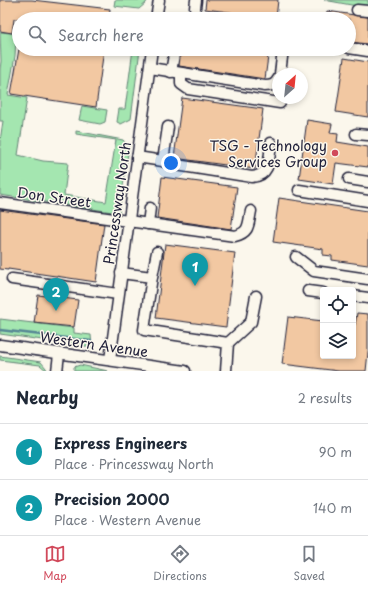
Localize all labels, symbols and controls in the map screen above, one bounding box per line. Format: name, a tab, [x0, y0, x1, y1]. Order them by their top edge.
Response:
search box	[12, 12, 356, 56]
icon: search	[26, 23, 48, 45]
text: Search here	[58, 23, 144, 46]
north arrow	[272, 68, 308, 104]
place label: TSG - Technology Services Group	[209, 135, 327, 172]
street label: Princessway North	[98, 140, 136, 266]
marker: TSG - Technology Services Group	[330, 148, 340, 158]
your location	[161, 153, 181, 173]
street label: Don Street	[16, 181, 93, 213]
pin: 1	[182, 253, 208, 286]
pin: 2	[43, 278, 69, 311]
map controls	[320, 287, 356, 359]
button: locate	[320, 287, 356, 323]
button: layers	[320, 323, 356, 359]
street label: Western Avenue	[38, 326, 150, 362]
text: Nearby	[16, 384, 78, 410]
text: 2 results	[298, 388, 352, 407]
text: Express Engineers	[54, 431, 187, 454]
text: 1	[26, 442, 32, 461]
text: 90 m	[319, 442, 352, 461]
text: Place · Princessway North	[54, 454, 214, 473]
text: Precision 2000	[54, 487, 169, 510]
text: 2	[24, 498, 34, 517]
text: 140 m	[313, 498, 352, 517]
text: Place · Western Avenue	[54, 510, 201, 529]
tab: Map	[43, 543, 67, 584]
tab: Directions	[153, 543, 207, 584]
tab: Saved	[293, 543, 325, 584]

